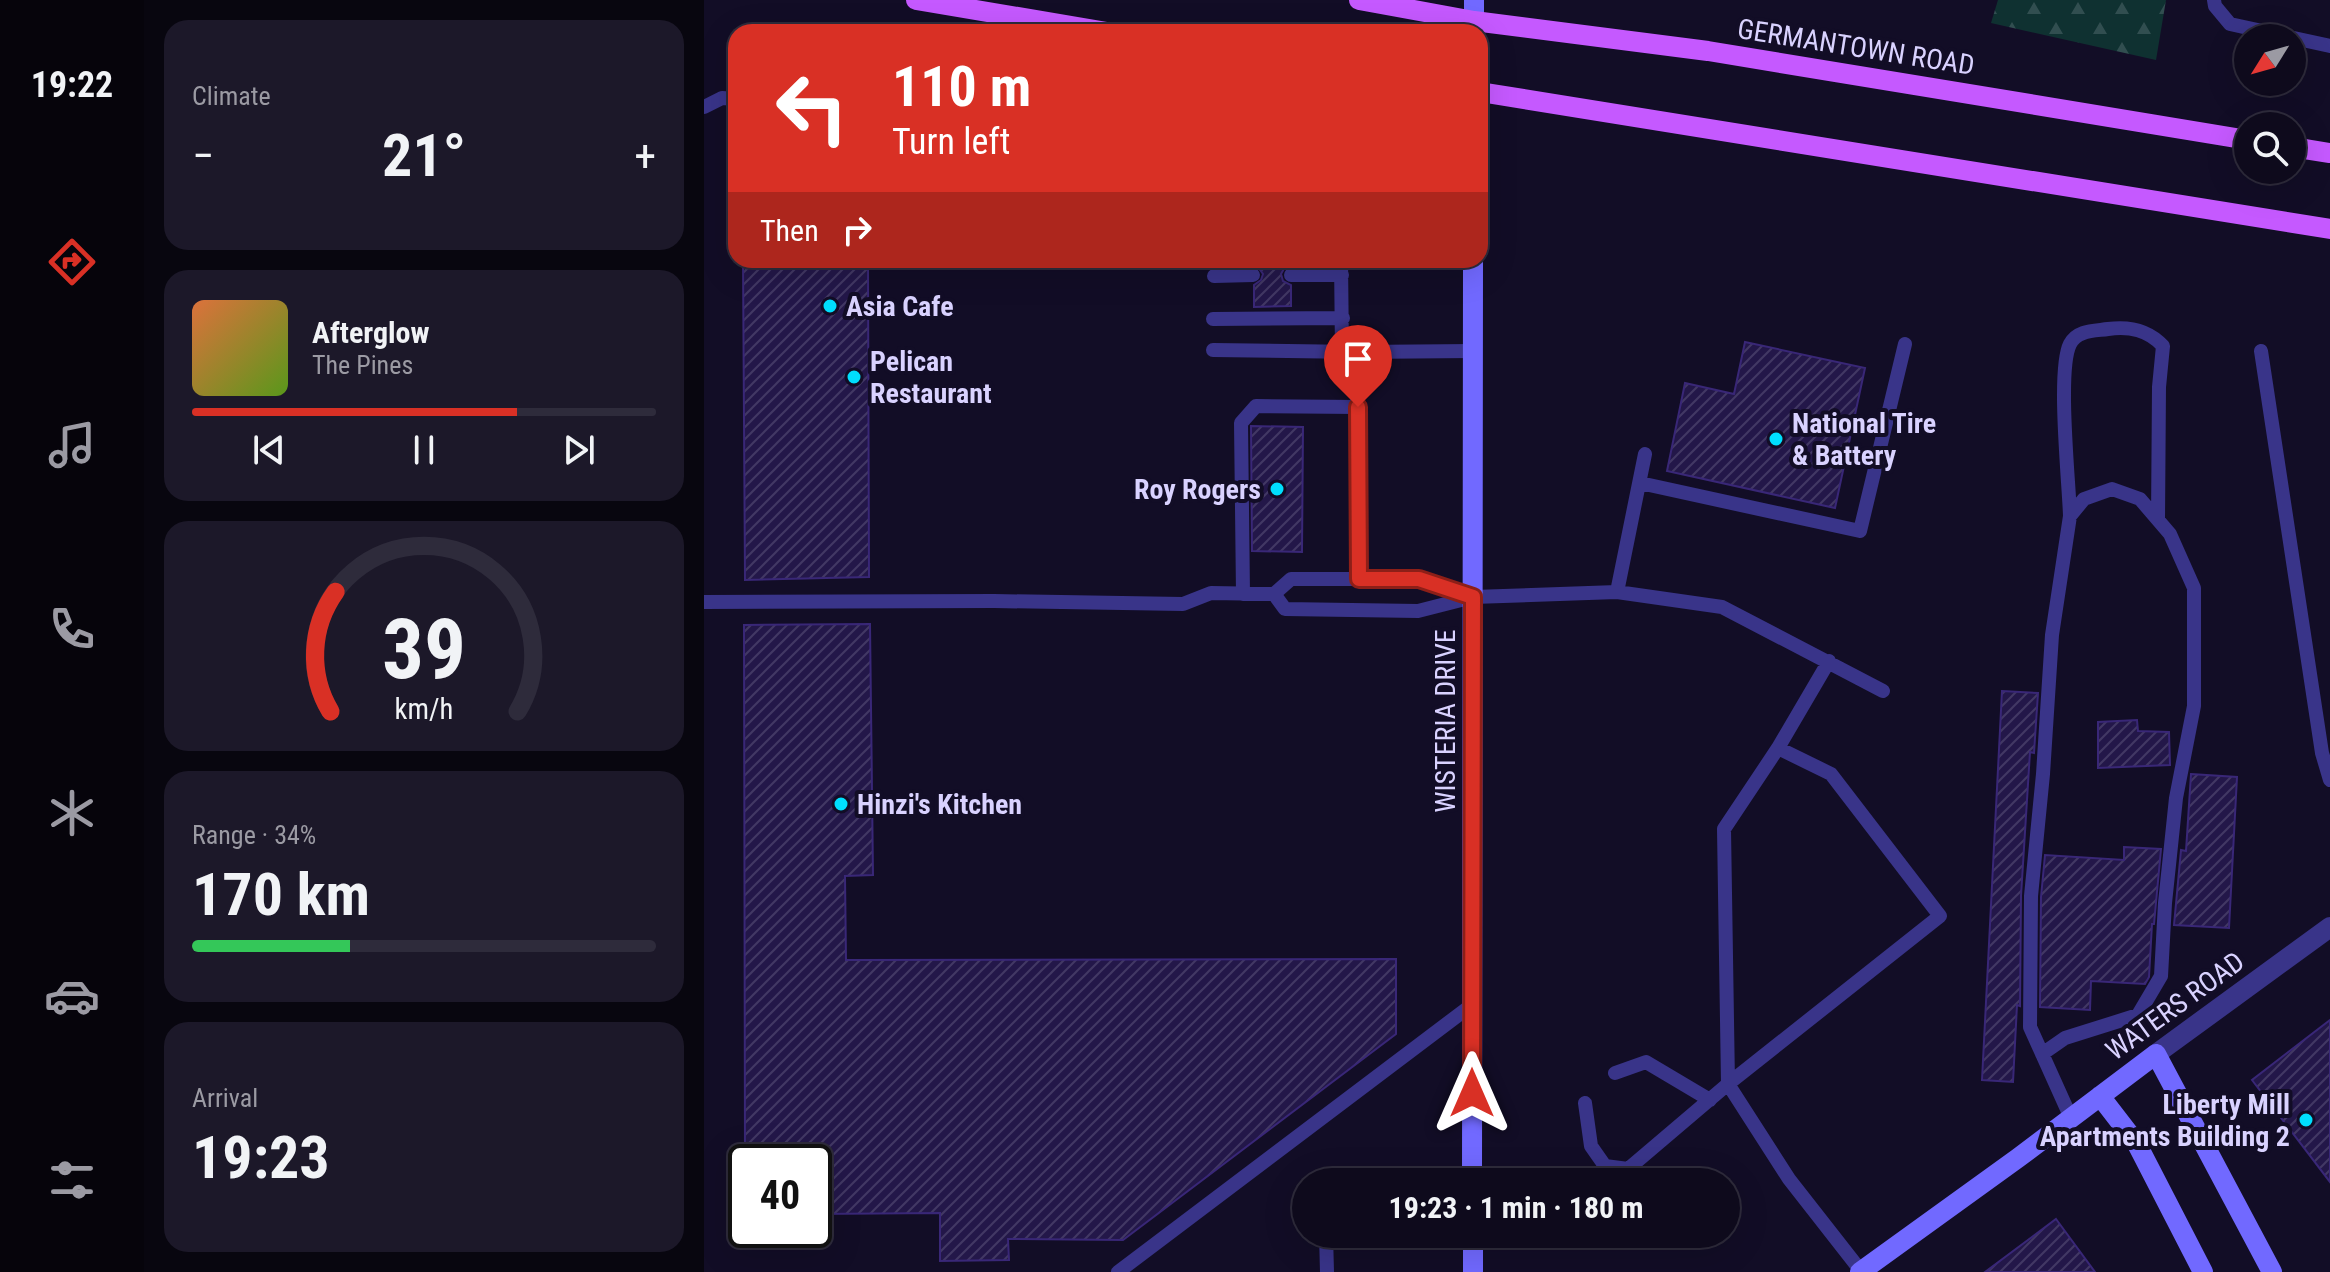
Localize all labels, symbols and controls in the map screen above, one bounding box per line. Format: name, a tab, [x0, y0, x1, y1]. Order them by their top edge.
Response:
street label: GERMANTOWN ROAD	[1735, 12, 1977, 82]
north arrow	[2234, 24, 2306, 96]
map controls	[2234, 24, 2306, 184]
text: 110 m	[892, 54, 1031, 120]
icon: left	[760, 56, 864, 160]
text: 19:22	[31, 64, 113, 106]
text: Climate	[192, 81, 271, 111]
button: search	[2234, 112, 2306, 184]
text: 21°	[382, 120, 466, 191]
text: Turn left	[892, 121, 1010, 163]
text: −	[192, 130, 214, 182]
text: +	[634, 130, 656, 182]
icon: right	[835, 208, 879, 252]
text: Then	[760, 213, 819, 248]
icon: directions	[44, 234, 100, 290]
place label: Asia Cafe	[846, 290, 954, 323]
marker: Asia Cafe	[821, 297, 839, 315]
text: Afterglow	[312, 315, 430, 350]
pin	[1324, 325, 1392, 407]
icon: arrive	[1336, 337, 1380, 381]
place label: Pelican Restaurant	[870, 345, 992, 410]
text: The Pines	[312, 350, 413, 380]
marker: Pelican Restaurant	[845, 368, 863, 386]
place label: National Tire & Battery	[1792, 407, 1936, 472]
icon: music	[44, 417, 100, 473]
icon: previous	[247, 428, 291, 472]
icon: pause	[402, 428, 446, 472]
icon: next	[557, 428, 601, 472]
marker: National Tire & Battery	[1767, 430, 1785, 448]
place label: Roy Rogers	[1134, 473, 1261, 506]
marker: Roy Rogers	[1268, 480, 1286, 498]
icon: phone	[44, 601, 100, 657]
text: 39	[382, 601, 466, 698]
street label: WISTERIA DRIVE	[1429, 629, 1462, 813]
text: km/h	[395, 692, 453, 726]
icon: climate	[44, 785, 100, 841]
place label: Hinzi's Kitchen	[857, 788, 1022, 821]
marker: Hinzi's Kitchen	[832, 795, 850, 813]
text: Range · 34%	[192, 820, 316, 850]
text: 170 km	[192, 859, 370, 930]
street label: WATERS ROAD	[2099, 945, 2251, 1067]
icon: car	[44, 968, 100, 1024]
position arrow	[1430, 1051, 1514, 1135]
text: Arrival	[192, 1083, 258, 1113]
place label: Liberty Mill Apartments Building 2	[2040, 1088, 2290, 1153]
marker: Liberty Mill Apartments Building 2	[2297, 1111, 2315, 1129]
text: 19:23	[192, 1122, 330, 1193]
speed limit sign: 40	[728, 1144, 832, 1248]
icon: filters	[44, 1152, 100, 1208]
text: 19:23 · 1 min · 180 m	[1389, 1190, 1643, 1225]

